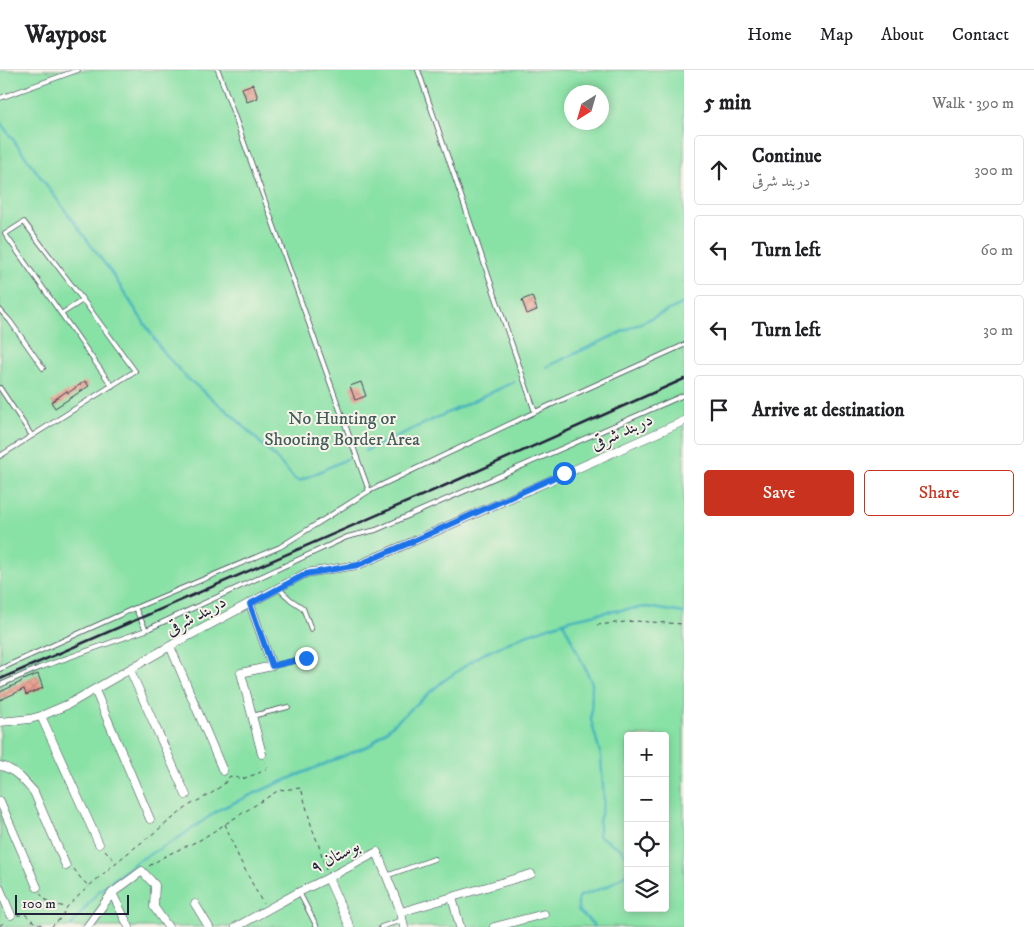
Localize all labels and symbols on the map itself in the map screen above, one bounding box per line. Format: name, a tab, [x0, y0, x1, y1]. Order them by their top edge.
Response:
north arrow	[564, 85, 609, 130]
park label: No Hunting or Shooting Border Area	[264, 408, 420, 451]
street label: دربند شرقی	[588, 409, 656, 455]
route start	[553, 462, 576, 485]
street label: دربند شرقی	[162, 591, 230, 641]
route end	[295, 647, 318, 670]
street label: بوستان ۹	[306, 835, 364, 879]
scale bar	[15, 892, 129, 915]

